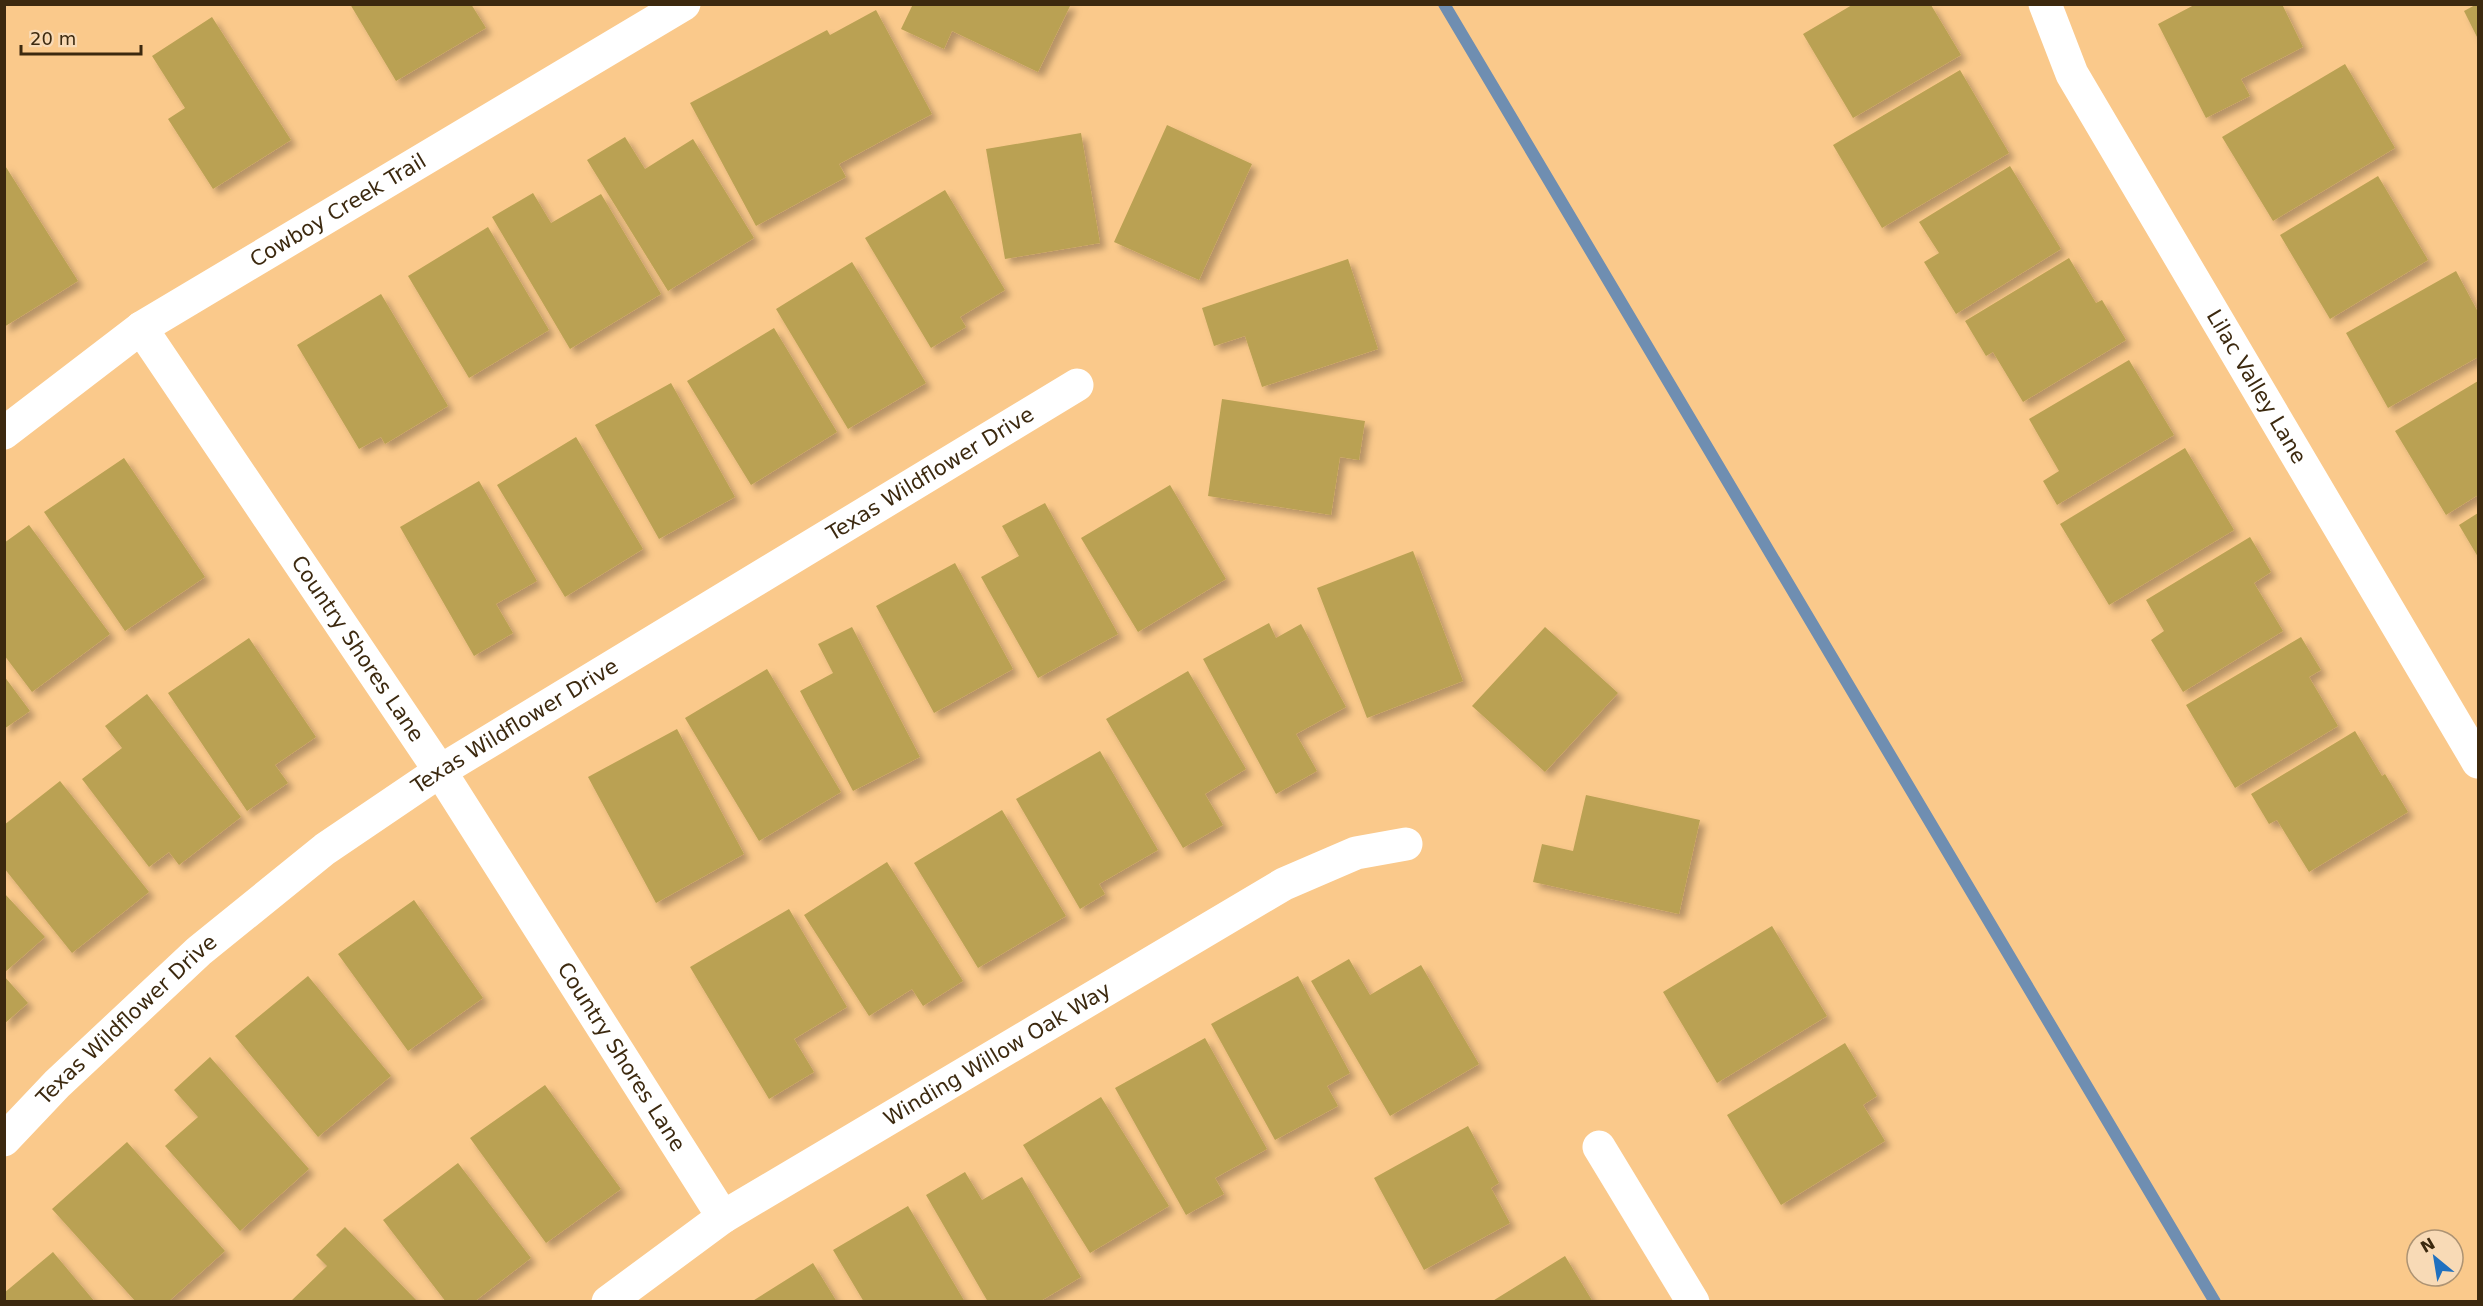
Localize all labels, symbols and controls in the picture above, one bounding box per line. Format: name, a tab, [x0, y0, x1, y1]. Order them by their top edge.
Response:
scale bar	[21, 18, 141, 56]
text: 20 m	[30, 28, 76, 49]
street label: Cowboy Creek Trail	[246, 149, 430, 272]
street label: Lilac Valley Lane	[2202, 305, 2311, 468]
street label: Texas Wildflower Drive	[822, 402, 1038, 546]
street label: Country Shores Lane	[286, 551, 429, 746]
street label: Texas Wildflower Drive	[406, 654, 622, 799]
street label: Texas Wildflower Drive	[31, 930, 221, 1110]
street label: Country Shores Lane	[553, 958, 690, 1156]
street label: Winding Willow Oak Way	[880, 978, 1115, 1131]
north arrow	[2405, 1228, 2465, 1288]
text: N	[2417, 1234, 2438, 1257]

